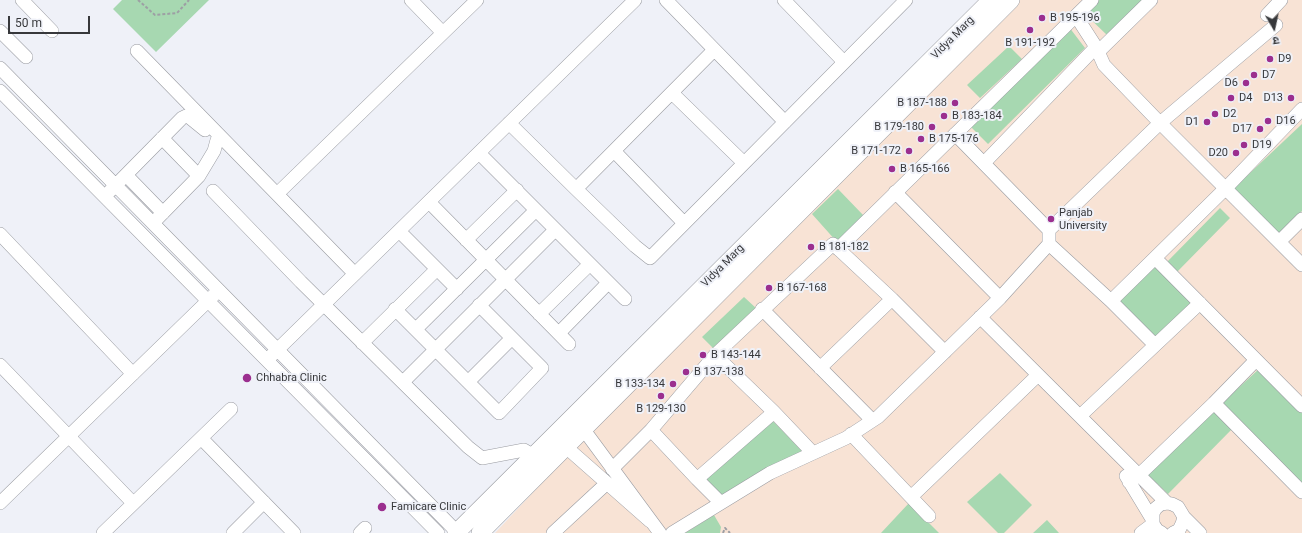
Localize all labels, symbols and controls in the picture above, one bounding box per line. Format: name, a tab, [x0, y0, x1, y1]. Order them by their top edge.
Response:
scale bar	[10, 8, 92, 34]
north arrow	[1254, 8, 1294, 48]
place label: B 195-196	[1050, 11, 1100, 25]
marker: B 195-196	[1037, 13, 1047, 23]
street label: Vidya Marg	[929, 14, 977, 62]
text: 50 m	[15, 16, 42, 30]
marker: B 191-192	[1025, 25, 1035, 35]
text: उ	[1272, 33, 1280, 47]
place label: B 191-192	[1005, 36, 1055, 50]
place label: D9	[1278, 52, 1291, 66]
marker: D9	[1265, 54, 1275, 64]
place label: D7	[1262, 68, 1275, 82]
marker: D7	[1249, 70, 1259, 80]
place label: D6	[1225, 76, 1238, 90]
marker: D6	[1241, 78, 1251, 88]
place label: D4	[1239, 91, 1252, 105]
place label: D13	[1263, 91, 1283, 105]
marker: D4	[1226, 93, 1236, 103]
marker: D13	[1286, 93, 1296, 103]
place label: B 187-188	[897, 96, 947, 110]
marker: B 187-188	[950, 98, 960, 108]
place label: D2	[1223, 107, 1236, 121]
place label: B 183-184	[952, 109, 1002, 123]
marker: D2	[1210, 109, 1220, 119]
marker: B 183-184	[939, 111, 949, 121]
place label: D16	[1276, 114, 1296, 128]
place label: D1	[1186, 115, 1199, 129]
marker: D16	[1263, 116, 1273, 126]
marker: D1	[1202, 117, 1212, 127]
place label: B 179-180	[874, 120, 924, 134]
marker: B 179-180	[927, 122, 937, 132]
place label: D17	[1232, 122, 1252, 136]
marker: D17	[1255, 124, 1265, 134]
place label: B 175-176	[929, 132, 979, 146]
marker: B 175-176	[916, 134, 926, 144]
place label: D19	[1252, 138, 1272, 152]
marker: D19	[1239, 140, 1249, 150]
place label: B 171-172	[851, 144, 901, 158]
marker: B 171-172	[904, 146, 914, 156]
place label: D20	[1208, 146, 1228, 160]
marker: D20	[1231, 148, 1241, 158]
place label: B 165-166	[900, 162, 950, 176]
marker: B 165-166	[887, 164, 897, 174]
place label: Panjab University	[1059, 206, 1107, 232]
marker: Panjab University	[1046, 214, 1056, 224]
place label: B 181-182	[819, 240, 869, 254]
street label: Vidya Marg	[699, 242, 747, 290]
marker: B 181-182	[806, 242, 816, 252]
place label: B 167-168	[777, 281, 827, 295]
marker: B 167-168	[764, 283, 774, 293]
place label: B 143-144	[711, 348, 761, 362]
marker: B 143-144	[698, 350, 708, 360]
place label: B 137-138	[694, 365, 744, 379]
marker: B 137-138	[681, 367, 691, 377]
place label: Chhabra Clinic	[256, 371, 327, 385]
marker: Chhabra Clinic	[241, 372, 253, 384]
place label: B 133-134	[615, 377, 665, 391]
marker: B 133-134	[668, 379, 678, 389]
marker: B 129-130	[656, 391, 666, 401]
place label: B 129-130	[636, 402, 686, 416]
place label: Famicare Clinic	[391, 500, 466, 514]
marker: Famicare Clinic	[376, 501, 388, 513]

